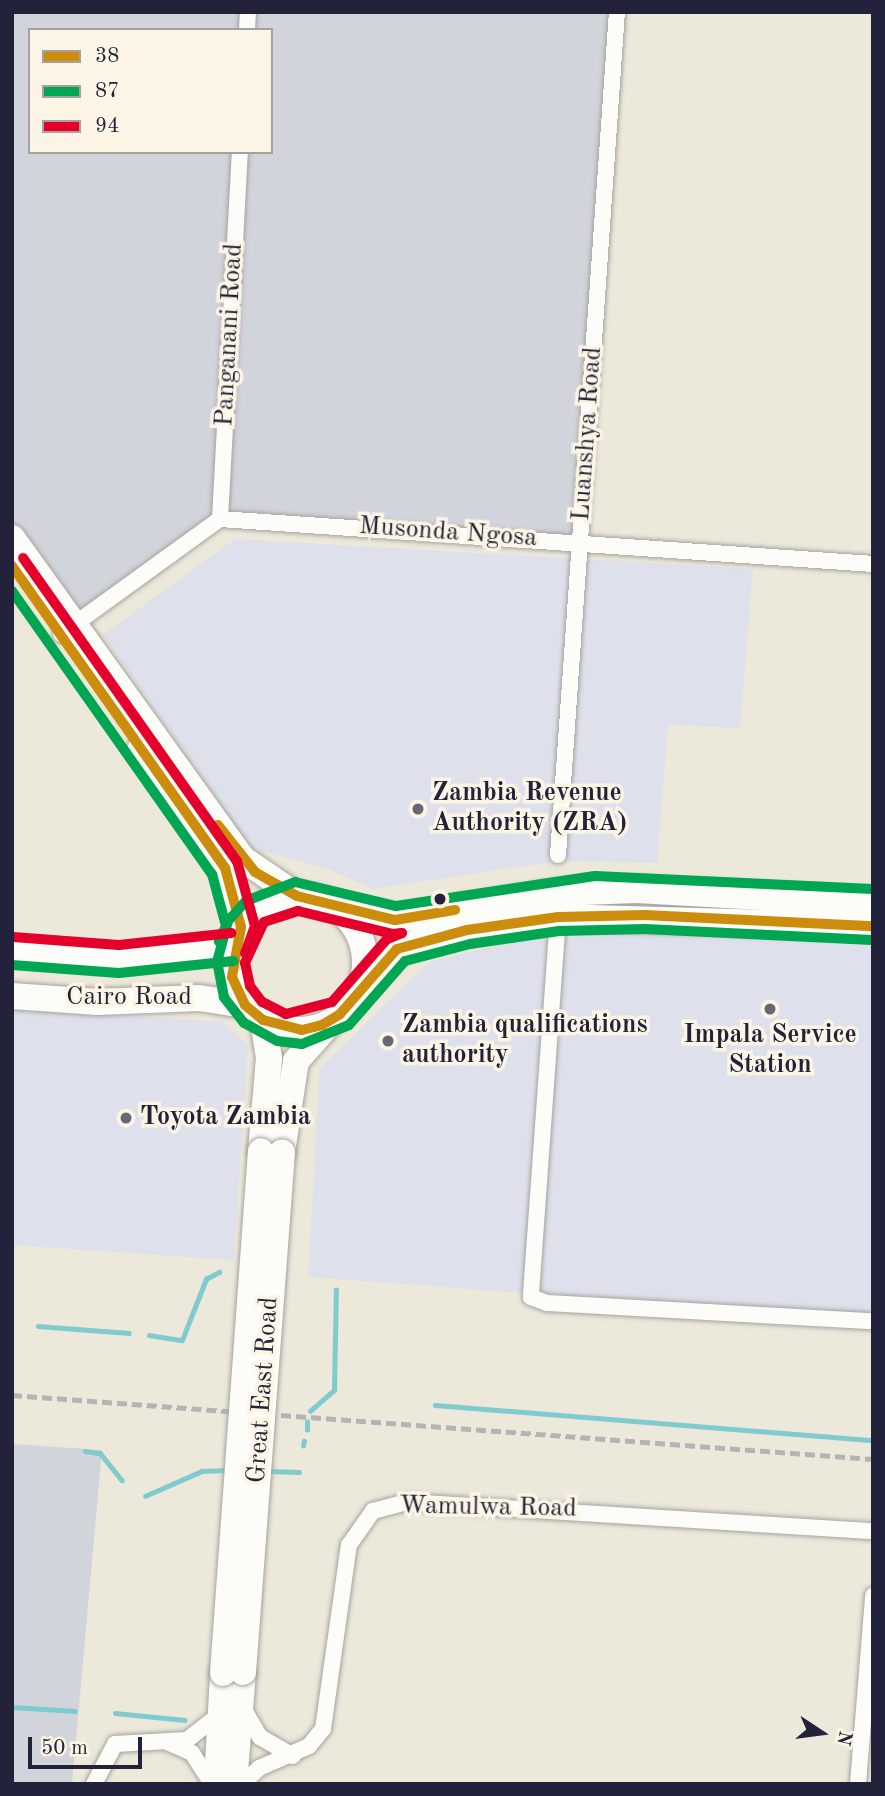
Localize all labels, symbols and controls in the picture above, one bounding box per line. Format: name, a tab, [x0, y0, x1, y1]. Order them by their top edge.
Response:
legend	[28, 28, 273, 154]
text: 38	[95, 46, 119, 67]
text: 87	[95, 81, 119, 102]
text: 94	[95, 116, 119, 137]
street label: Panganani Road	[210, 243, 250, 427]
street label: Luanshya Road	[566, 346, 610, 522]
street label: Musonda Ngosa	[358, 511, 538, 555]
place label: Zambia Revenue Authority (ZRA)	[432, 778, 627, 840]
marker: Zambia Revenue Authority (ZRA)	[410, 801, 426, 817]
unlabelled marker	[433, 892, 447, 906]
street label: Cairo Road	[66, 982, 192, 1014]
marker: Impala Service Station	[762, 1001, 778, 1017]
place label: Zambia qualifications authority	[402, 1010, 648, 1072]
place label: Impala Service Station	[683, 1020, 857, 1082]
marker: Zambia qualifications authority	[380, 1033, 396, 1049]
place label: Toyota Zambia	[140, 1102, 311, 1134]
marker: Toyota Zambia	[118, 1110, 134, 1126]
street label: Great East Road	[242, 1296, 286, 1484]
street label: Wamulwa Road	[399, 1491, 577, 1525]
north arrow	[787, 1698, 857, 1768]
scale bar	[32, 1722, 145, 1766]
text: N	[832, 1729, 854, 1747]
text: 50 m	[41, 1738, 88, 1759]

